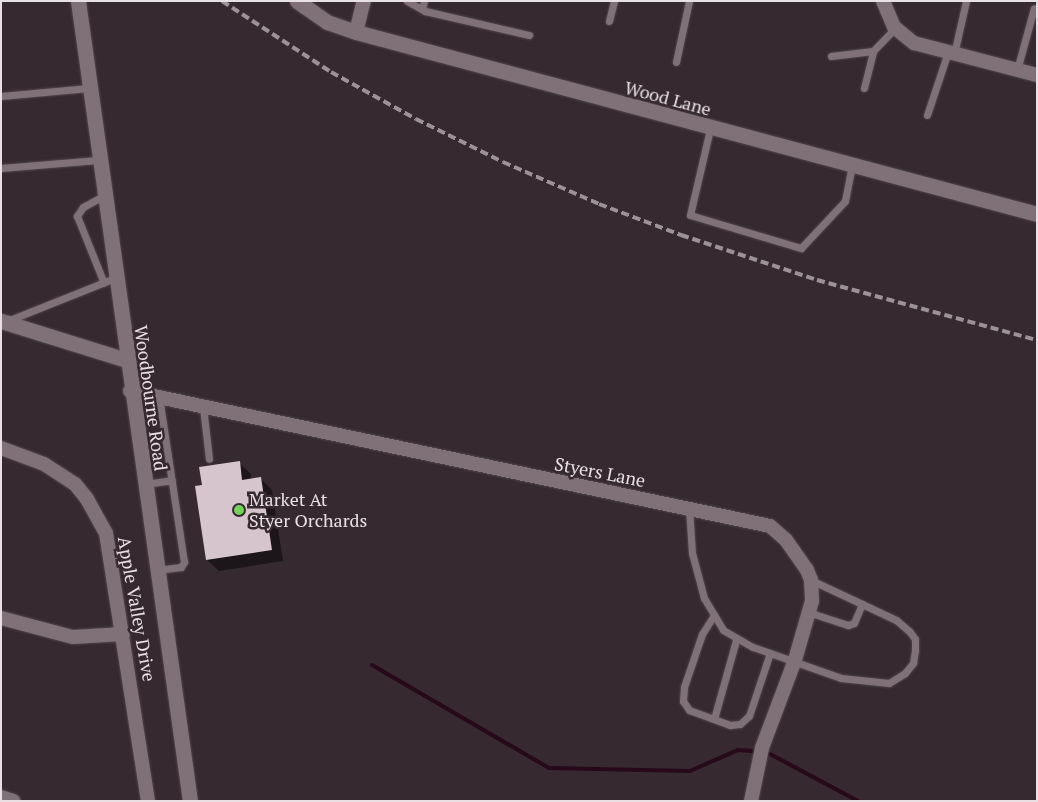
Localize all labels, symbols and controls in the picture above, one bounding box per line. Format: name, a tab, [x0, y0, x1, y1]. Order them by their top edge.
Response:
street label: Wood Lane	[622, 76, 714, 120]
street label: Woodbourne Road	[130, 324, 172, 472]
street label: Styers Lane	[553, 453, 647, 491]
place label: Market At Styer Orchards	[249, 489, 367, 532]
marker: Market At Styer Orchards	[233, 504, 245, 516]
street label: Apple Valley Drive	[114, 535, 160, 683]

